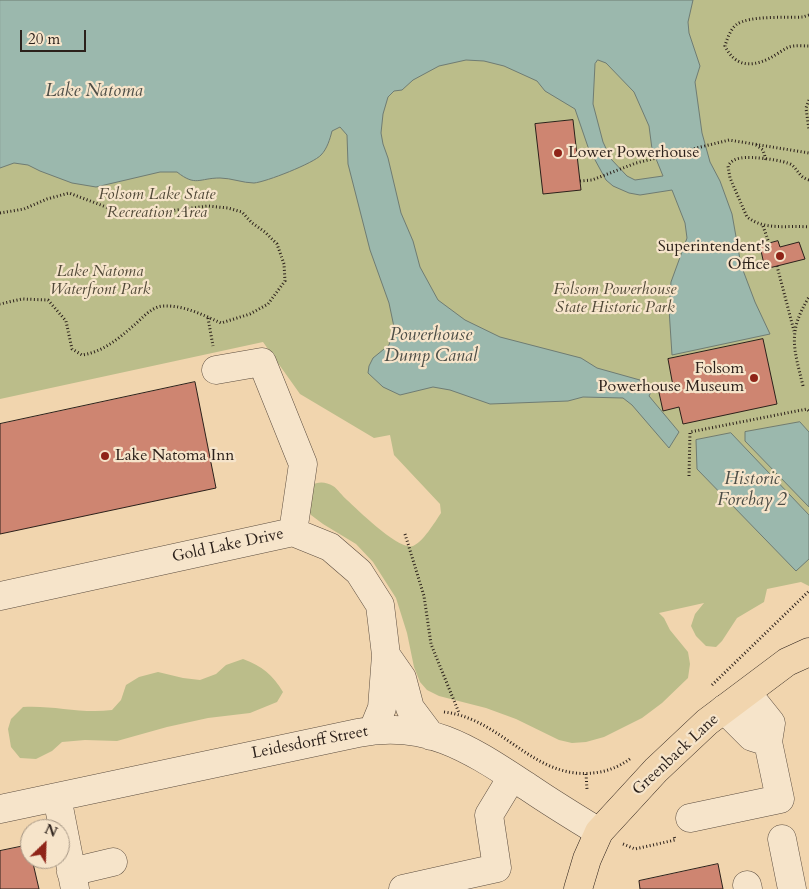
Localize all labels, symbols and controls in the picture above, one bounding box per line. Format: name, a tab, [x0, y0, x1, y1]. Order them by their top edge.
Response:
scale bar	[22, 20, 89, 52]
text: 20 m	[28, 29, 60, 49]
water label: Lake Natoma	[45, 81, 143, 103]
place label: Lower Powerhouse	[568, 143, 699, 163]
marker: Lower Powerhouse	[552, 147, 564, 159]
park label: Folsom Lake State Recreation Area	[99, 185, 215, 223]
place label: Superintendent's Office	[658, 237, 770, 275]
marker: Superintendent's Office	[774, 250, 786, 262]
park label: Lake Natoma Waterfront Park	[50, 262, 150, 300]
park label: Folsom Powerhouse State Historic Park	[553, 280, 677, 318]
water label: Powerhouse Dump Canal	[384, 325, 478, 368]
place label: Folsom Powerhouse Museum	[598, 359, 744, 397]
marker: Folsom Powerhouse Museum	[748, 372, 760, 384]
place label: Lake Natoma Inn	[115, 446, 234, 466]
marker: Lake Natoma Inn	[99, 450, 111, 462]
water label: Historic Forebay 2	[717, 469, 787, 512]
street label: Gold Lake Drive	[170, 525, 286, 567]
street label: Greenback Lane	[629, 710, 723, 800]
street label: Leidesdorff Street	[250, 722, 370, 764]
north arrow	[20, 819, 70, 869]
text: N	[41, 820, 60, 842]

